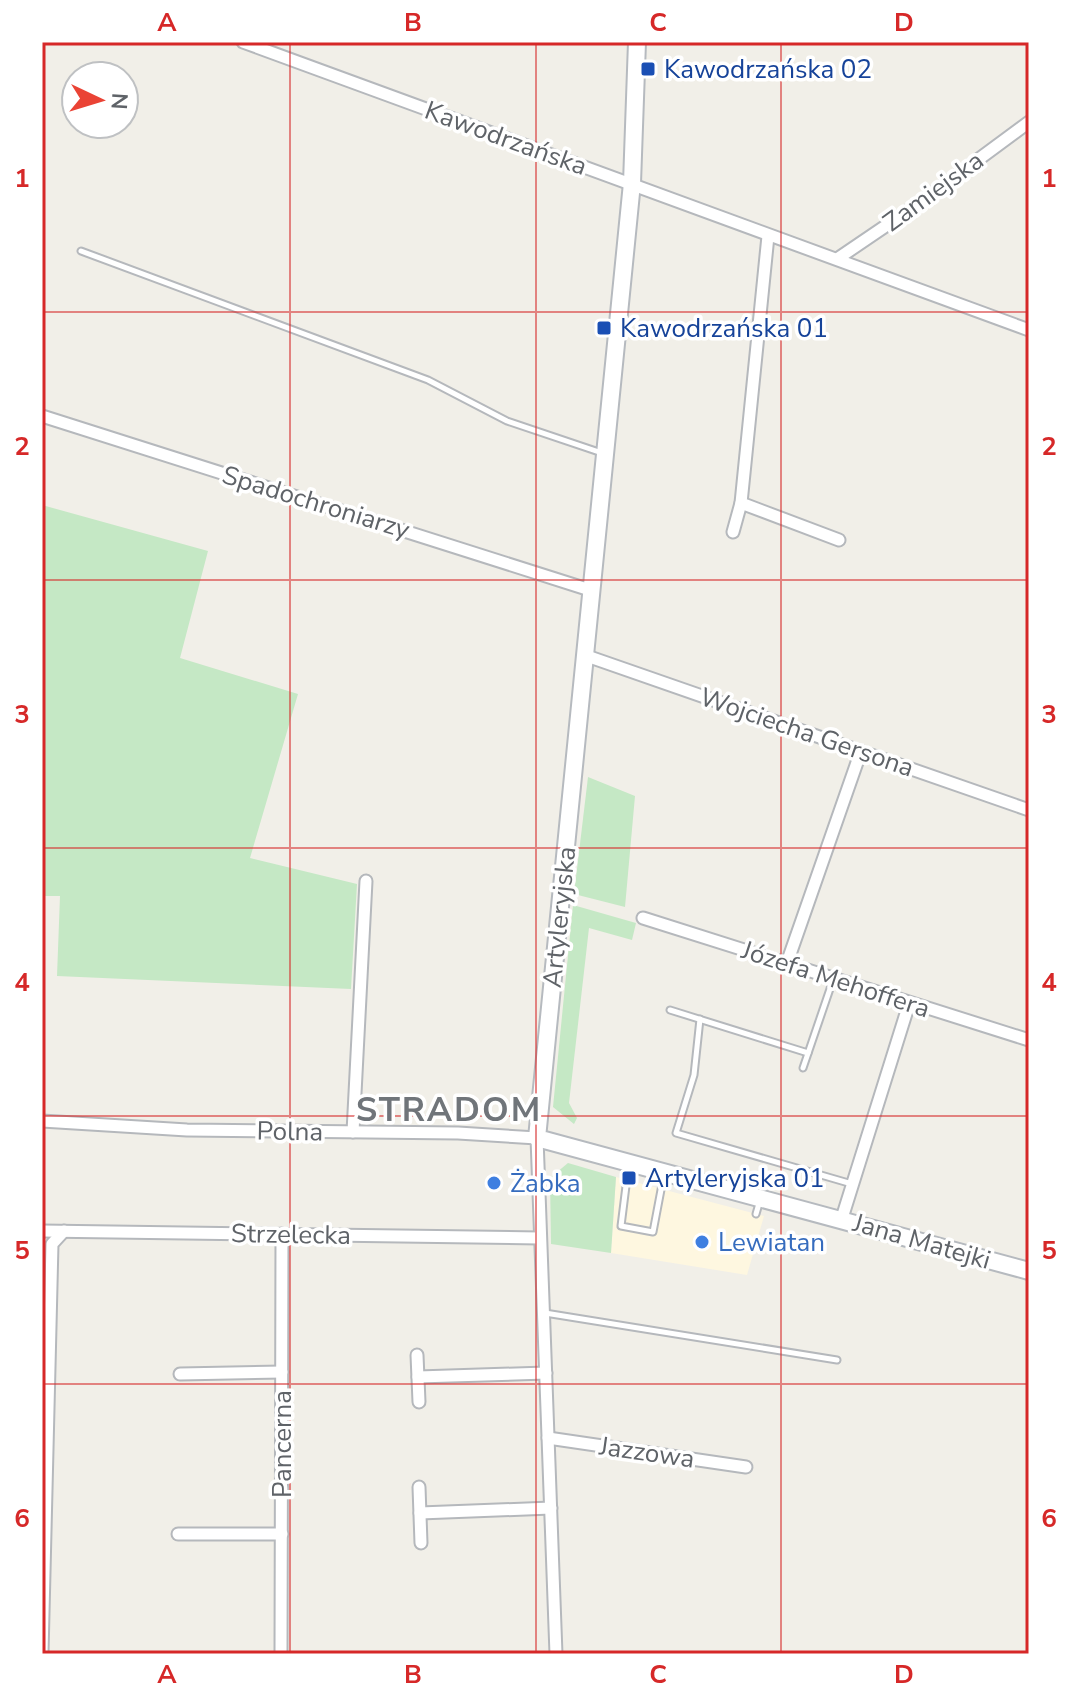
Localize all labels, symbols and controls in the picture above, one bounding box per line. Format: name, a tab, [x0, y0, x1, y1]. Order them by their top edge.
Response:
text: A	[157, 5, 177, 40]
text: B	[404, 5, 422, 40]
text: C	[649, 5, 667, 40]
text: D	[894, 5, 914, 40]
place label: Kawodrzańska 02	[664, 52, 872, 87]
north arrow	[60, 60, 140, 140]
marker: Kawodrzańska 02	[639, 60, 657, 78]
text: N	[103, 92, 134, 111]
street label: Kawodrzańska	[420, 93, 592, 184]
street label: Zamiejska	[876, 143, 991, 240]
text: 1	[14, 161, 30, 196]
text: 1	[1041, 161, 1057, 196]
place label: Kawodrzańska 01	[620, 311, 828, 346]
marker: Kawodrzańska 01	[595, 319, 613, 337]
text: 2	[14, 429, 30, 464]
text: 2	[1041, 429, 1057, 464]
street label: Spadochroniarzy	[218, 457, 414, 548]
street label: Wojciecha Gersona	[695, 679, 919, 786]
text: 3	[14, 697, 30, 732]
text: 3	[1041, 697, 1057, 732]
street label: Artyleryjska	[535, 845, 584, 989]
street label: Józefa Mehoffera	[736, 932, 934, 1026]
text: 4	[14, 965, 30, 1000]
text: 4	[1041, 965, 1057, 1000]
district label: STRADOM	[356, 1087, 542, 1133]
street label: Polna	[256, 1113, 324, 1150]
place label: Artyleryjska 01	[645, 1161, 825, 1196]
place label: Żabka	[510, 1166, 581, 1201]
marker: Artyleryjska 01	[620, 1169, 638, 1187]
marker: Żabka	[485, 1174, 503, 1192]
street label: Jana Matejki	[848, 1205, 995, 1278]
street label: Strzelecka	[231, 1216, 351, 1253]
place label: Lewiatan	[718, 1225, 825, 1260]
text: 5	[14, 1233, 30, 1268]
marker: Lewiatan	[693, 1233, 711, 1251]
text: 5	[1041, 1233, 1057, 1268]
street label: Pancerna	[265, 1390, 300, 1498]
street label: Jazzowa	[596, 1428, 697, 1476]
text: 6	[14, 1501, 30, 1536]
text: 6	[1041, 1501, 1057, 1536]
text: A	[157, 1657, 177, 1692]
text: B	[404, 1657, 422, 1692]
text: C	[649, 1657, 667, 1692]
text: D	[894, 1657, 914, 1692]

